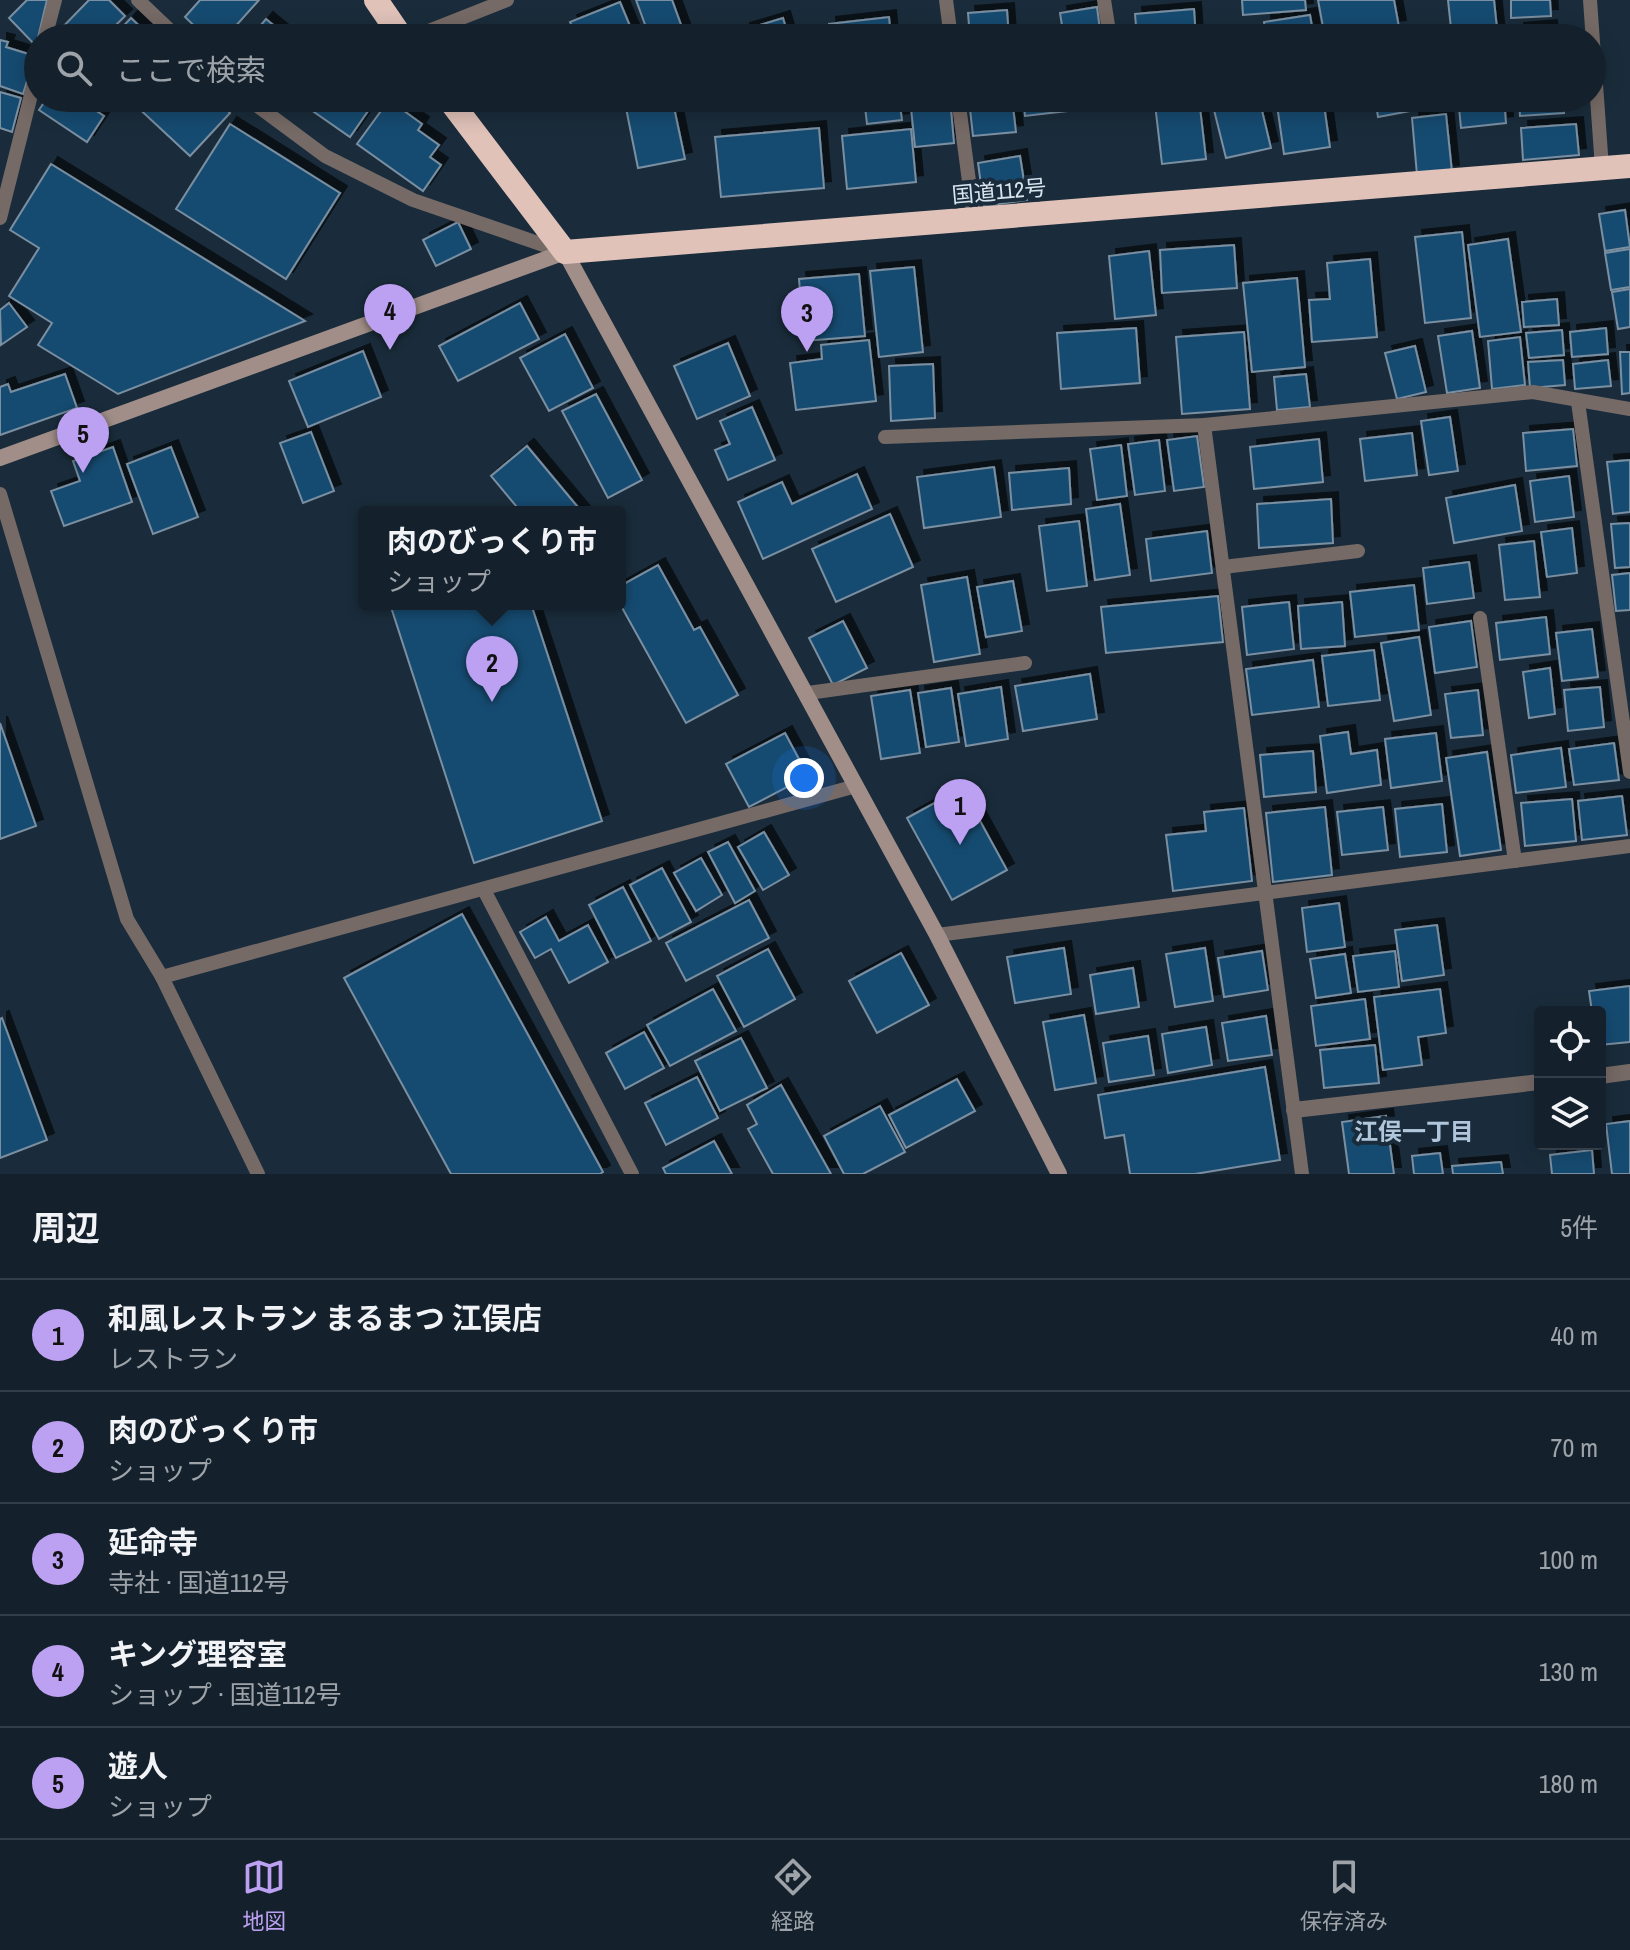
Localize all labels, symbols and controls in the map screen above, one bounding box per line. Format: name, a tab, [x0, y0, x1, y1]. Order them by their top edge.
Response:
search box	[24, 24, 1606, 112]
icon: search	[52, 46, 96, 90]
text: ここで検索	[116, 50, 266, 90]
street label: 国道112号	[950, 172, 1048, 210]
pin: 4	[364, 284, 416, 350]
pin: 3	[781, 286, 833, 352]
pin: 5	[57, 407, 109, 473]
popup	[358, 506, 626, 610]
text: 肉のびっくり市	[387, 521, 597, 561]
text: ショップ	[387, 564, 491, 599]
pin: 2	[466, 636, 518, 702]
your location	[784, 758, 824, 798]
pin: 1	[934, 779, 986, 845]
map controls	[1534, 1006, 1606, 1150]
button: locate	[1534, 1006, 1606, 1078]
button: layers	[1534, 1078, 1606, 1150]
district label: 江俣一丁目	[1354, 1115, 1474, 1147]
text: 周辺	[32, 1205, 100, 1251]
text: 5件	[1560, 1210, 1598, 1245]
text: 和風レストラン まるまつ 江俣店	[108, 1298, 542, 1338]
text: 1	[52, 1318, 64, 1353]
text: 40 m	[1551, 1318, 1598, 1353]
text: レストラン	[108, 1341, 238, 1376]
text: 肉のびっくり市	[108, 1410, 318, 1450]
text: 2	[52, 1430, 64, 1465]
text: 70 m	[1551, 1430, 1598, 1465]
text: ショップ	[108, 1453, 212, 1488]
text: 延命寺	[108, 1522, 198, 1562]
text: 3	[52, 1542, 64, 1577]
text: 100 m	[1539, 1542, 1598, 1577]
text: 寺社 · 国道112号	[108, 1565, 290, 1600]
text: キング理容室	[108, 1634, 287, 1674]
text: 4	[52, 1654, 64, 1689]
text: 130 m	[1539, 1654, 1598, 1689]
text: ショップ · 国道112号	[108, 1677, 342, 1712]
text: 遊人	[108, 1746, 168, 1786]
text: 5	[52, 1766, 64, 1801]
text: 180 m	[1539, 1766, 1598, 1801]
text: ショップ	[108, 1789, 212, 1824]
tab: 地図	[242, 1855, 286, 1936]
tab: 経路	[771, 1855, 815, 1936]
tab: 保存済み	[1300, 1855, 1388, 1936]

